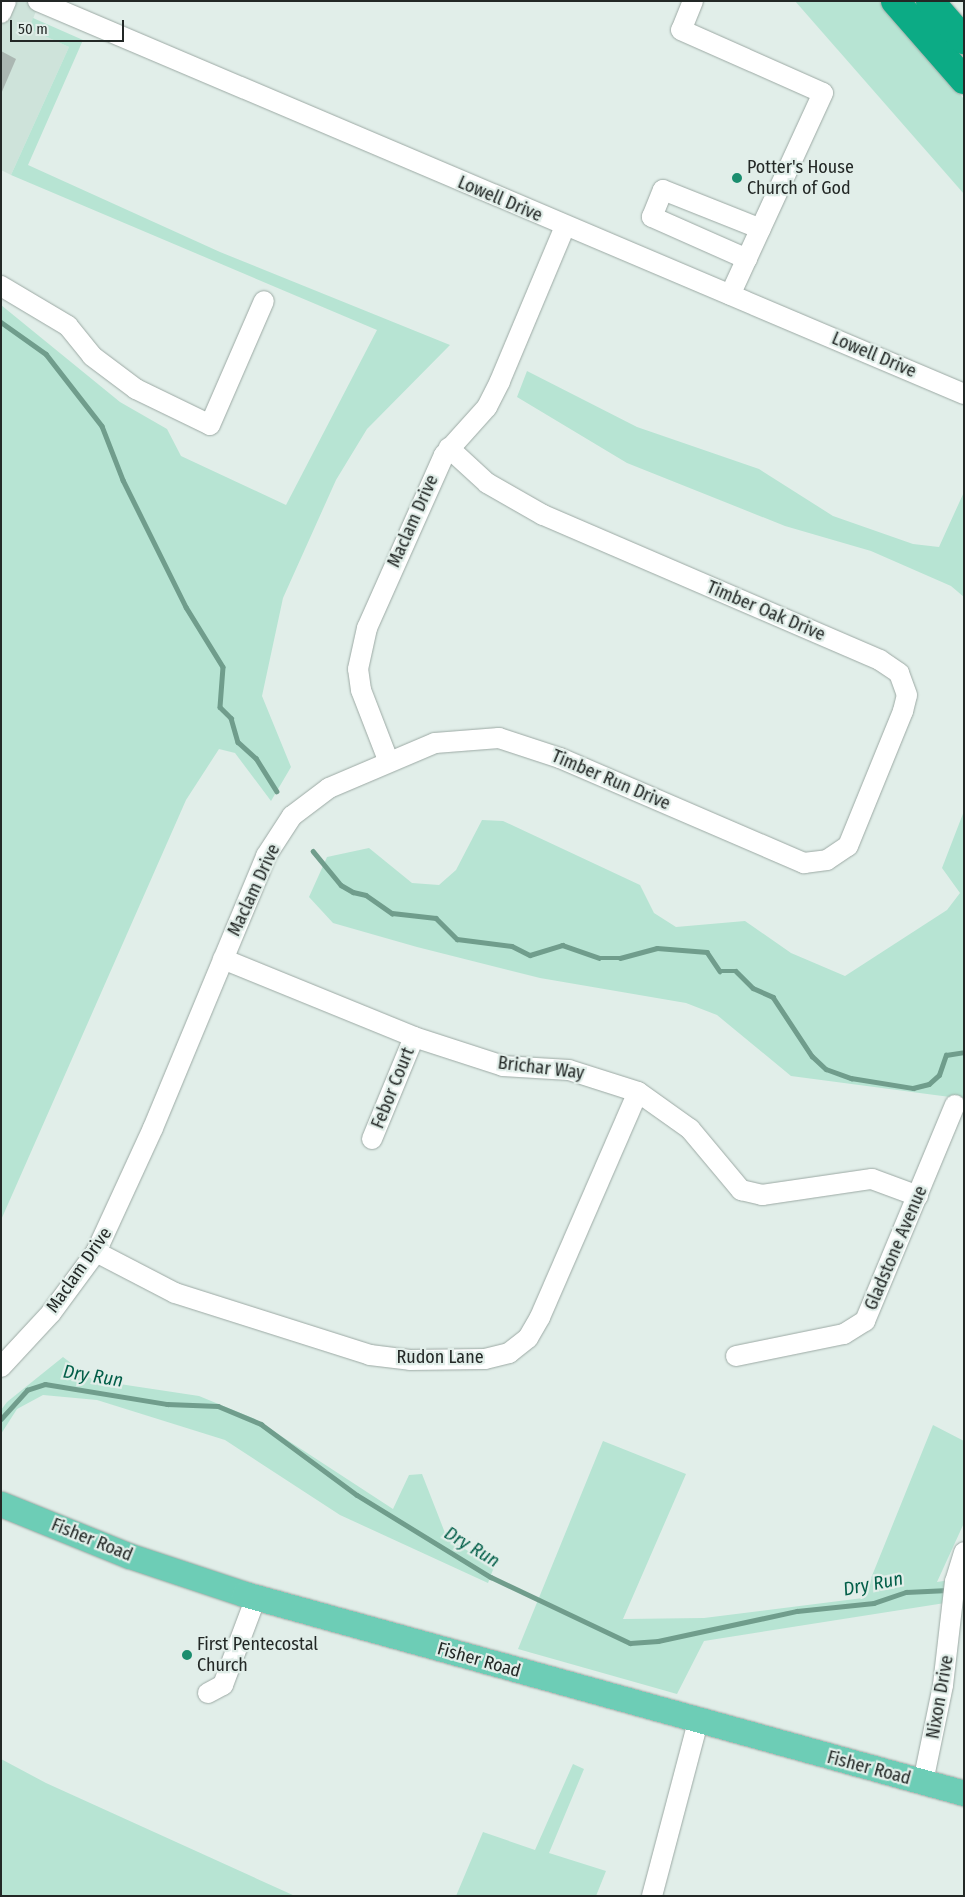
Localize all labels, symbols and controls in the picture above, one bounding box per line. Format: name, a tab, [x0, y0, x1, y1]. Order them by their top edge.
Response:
scale bar	[12, 10, 126, 42]
text: 50 m	[18, 20, 48, 38]
place label: Potter's House Church of God	[747, 157, 854, 200]
street label: Lowell Drive	[455, 172, 545, 226]
marker: Potter's House Church of God	[731, 172, 743, 184]
street label: Lowell Drive	[829, 328, 919, 382]
street label: Maclam Drive	[383, 471, 443, 571]
street label: Timber Oak Drive	[704, 576, 828, 646]
street label: Timber Run Drive	[548, 745, 674, 815]
street label: Maclam Drive	[223, 841, 285, 939]
street label: Febor Court	[367, 1044, 419, 1132]
street label: Brichar Way	[497, 1052, 585, 1084]
street label: Gladstone Avenue	[860, 1183, 932, 1313]
street label: Maclam Drive	[42, 1223, 116, 1317]
street label: Rudon Lane	[396, 1346, 484, 1368]
water label: Dry Run	[61, 1360, 125, 1392]
street label: Fisher Road	[48, 1514, 136, 1566]
water label: Dry Run	[440, 1522, 504, 1572]
water label: Dry Run	[841, 1567, 905, 1601]
place label: First Pentecostal Church	[197, 1634, 318, 1676]
street label: Fisher Road	[435, 1638, 523, 1682]
marker: First Pentecostal Church	[181, 1649, 193, 1661]
street label: Nixon Drive	[922, 1654, 958, 1740]
street label: Fisher Road	[825, 1746, 913, 1790]

